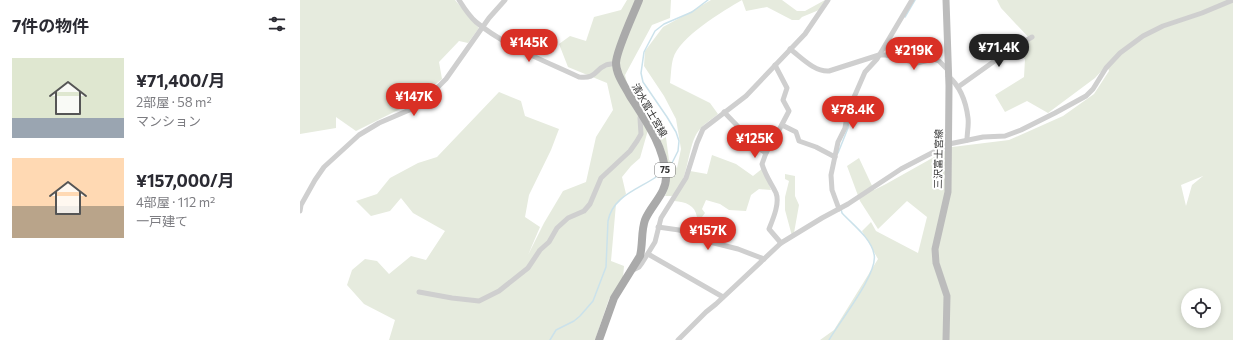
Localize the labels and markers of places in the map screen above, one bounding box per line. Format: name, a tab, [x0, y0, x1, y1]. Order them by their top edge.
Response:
pin: ¥145K	[501, 29, 557, 63]
pin: ¥71.4K	[966, 34, 1032, 68]
pin: ¥219K	[886, 37, 942, 71]
pin: ¥147K	[386, 83, 442, 117]
pin: ¥78.4K	[820, 96, 886, 130]
pin: ¥125K	[727, 125, 783, 159]
pin: ¥157K	[680, 217, 736, 251]

